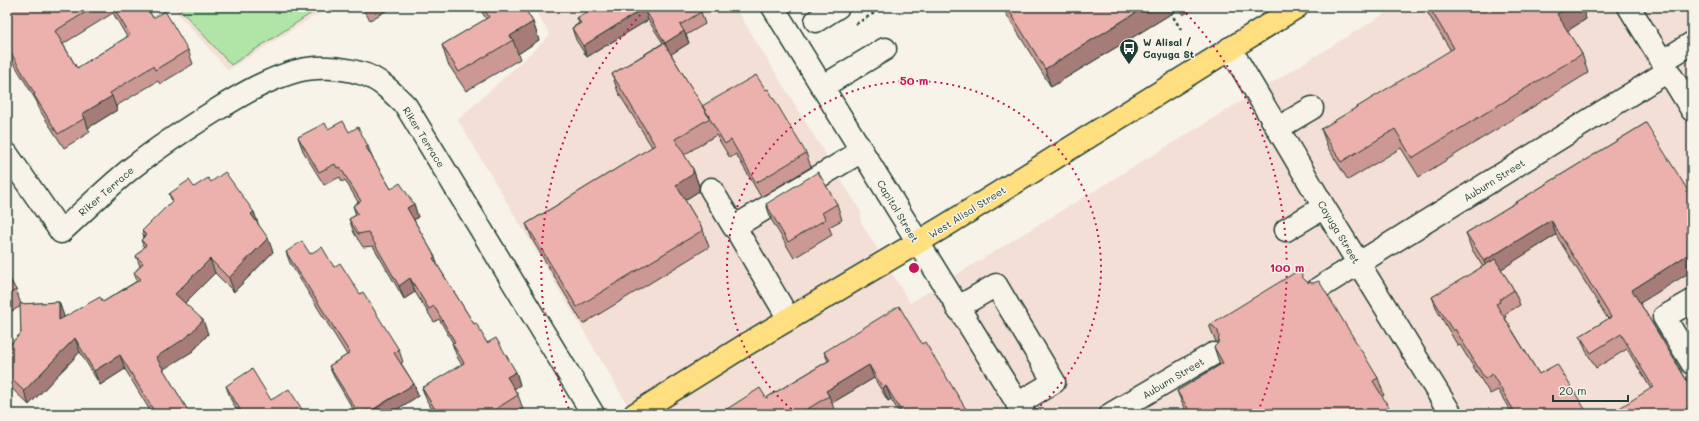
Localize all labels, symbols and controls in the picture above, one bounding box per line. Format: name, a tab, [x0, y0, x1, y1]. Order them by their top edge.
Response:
place label: W Alisal / Cayuga St	[1143, 35, 1195, 61]
bus stop icon: W Alisal / Cayuga St	[1118, 37, 1140, 65]
text: 50 m	[900, 72, 928, 88]
street label: Riker Terrace	[400, 104, 448, 170]
street label: Auburn Street	[1461, 156, 1527, 204]
street label: Riker Terrace	[75, 163, 137, 219]
street label: Capitol Street	[874, 177, 922, 245]
street label: West Alisal Street	[926, 183, 1008, 241]
street label: Cayuga Street	[1315, 198, 1363, 266]
text: 100 m	[1270, 259, 1304, 275]
centre of rings	[907, 261, 921, 275]
street label: Auburn Street	[1139, 354, 1207, 402]
scale bar	[1553, 377, 1628, 403]
text: 20 m	[1559, 382, 1587, 398]

